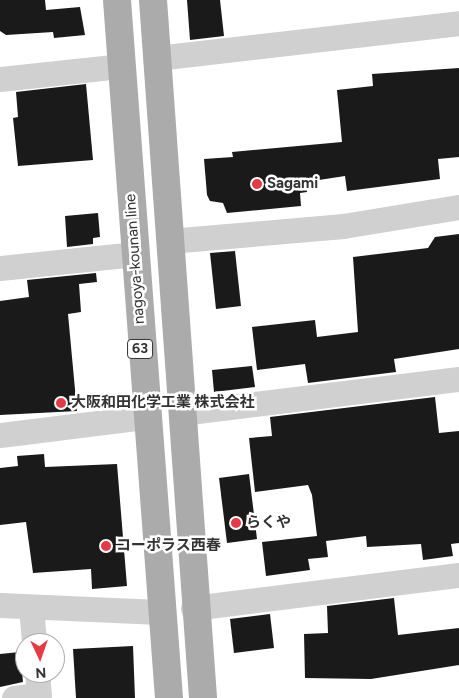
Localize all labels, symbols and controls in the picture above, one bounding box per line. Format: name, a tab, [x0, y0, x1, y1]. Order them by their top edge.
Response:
place label: Sagami	[267, 175, 318, 193]
marker: Sagami	[251, 178, 263, 190]
street label: nagoya-kounan line	[121, 193, 149, 325]
road number: 63	[126, 338, 154, 360]
place label: 大阪和田化学工業 株式会社	[71, 394, 255, 412]
marker: 大阪和田化学工業 株式会社	[55, 397, 67, 409]
place label: らくや	[246, 514, 291, 532]
marker: らくや	[230, 517, 242, 529]
place label: コーポラス西春	[116, 537, 221, 555]
marker: コーポラス西春	[100, 540, 112, 552]
north arrow	[15, 633, 65, 683]
text: N	[35, 664, 47, 681]

